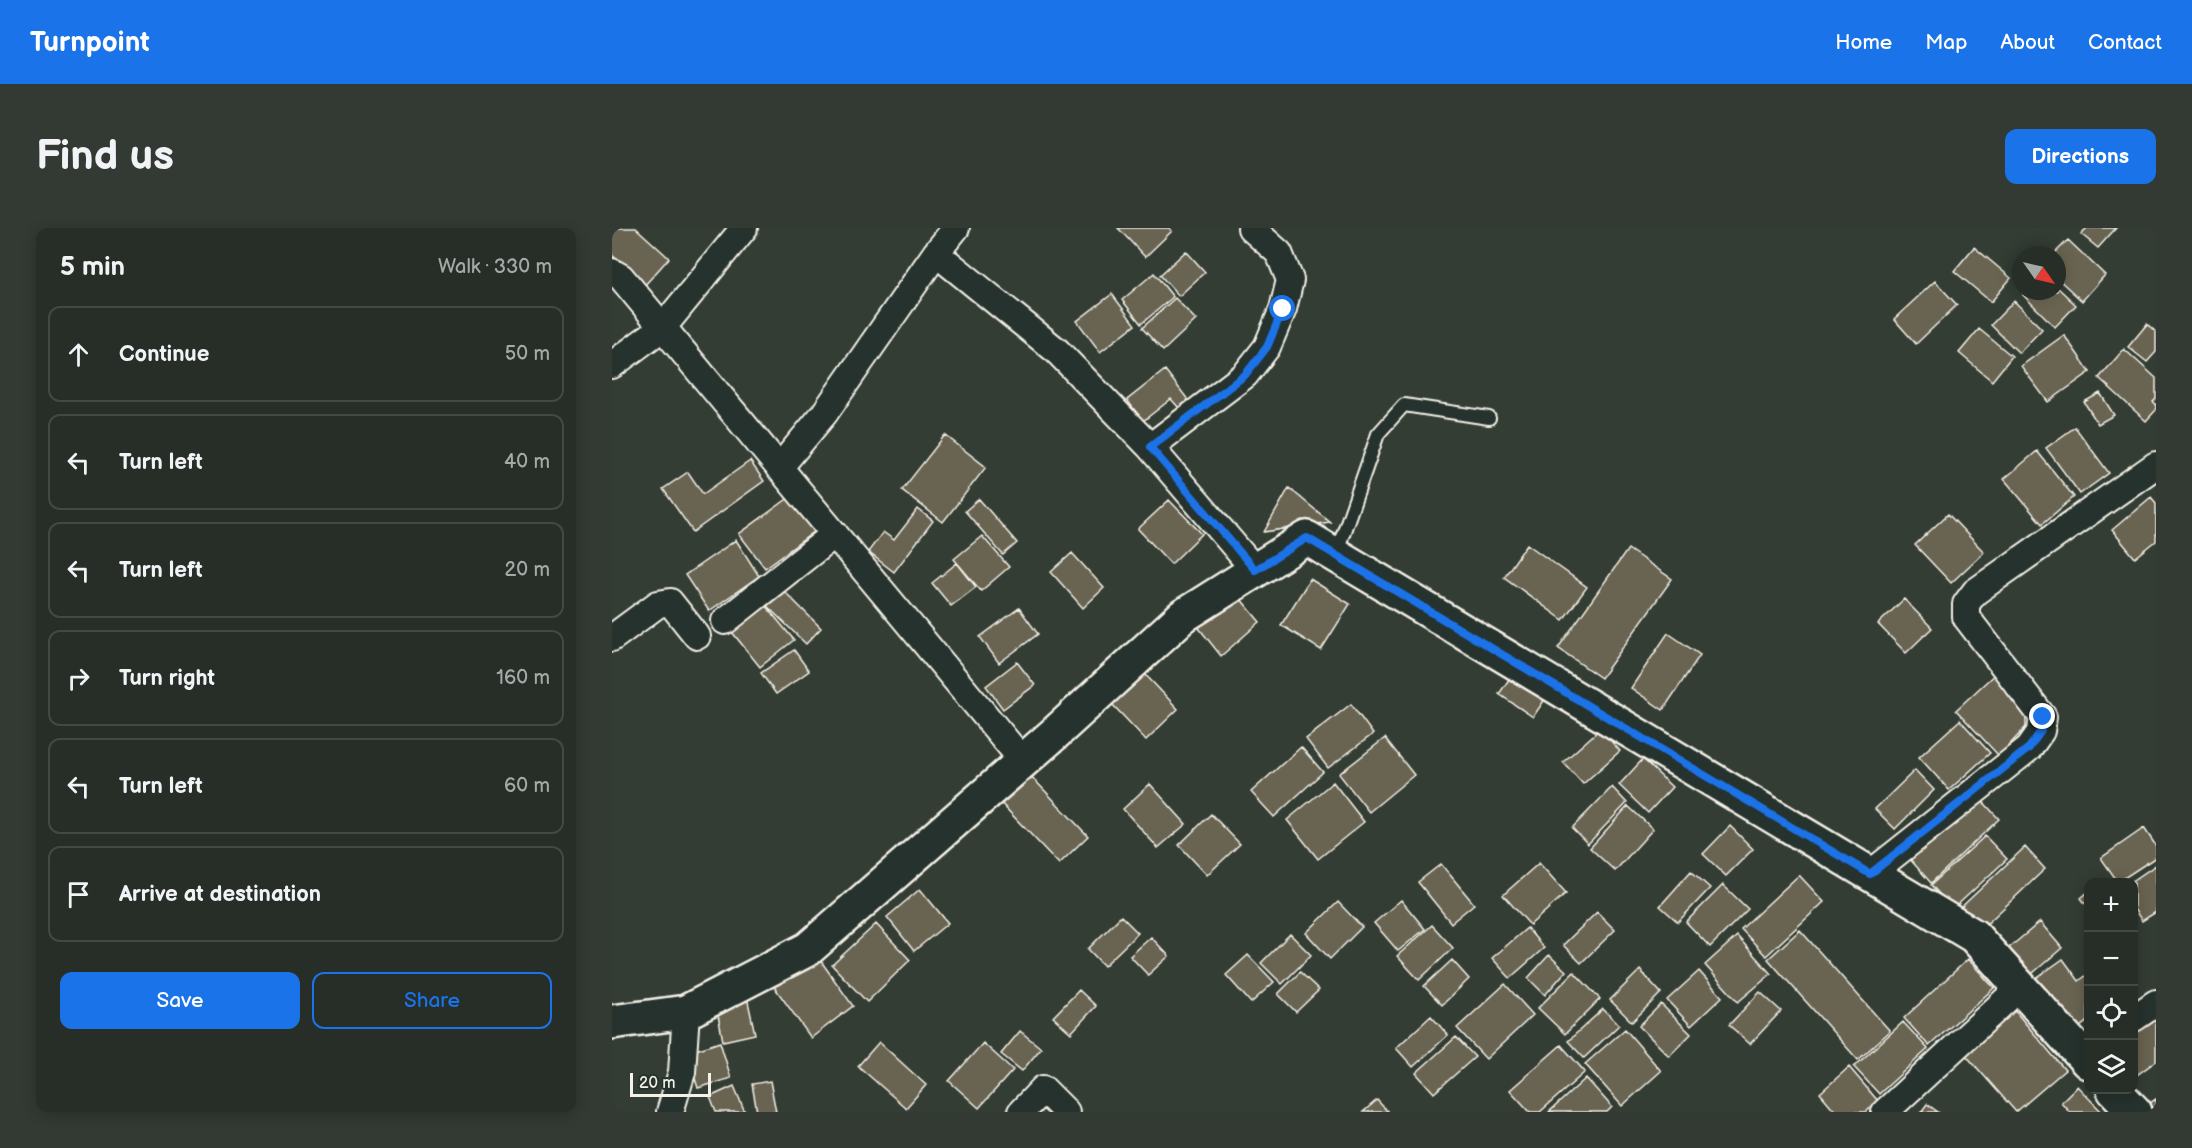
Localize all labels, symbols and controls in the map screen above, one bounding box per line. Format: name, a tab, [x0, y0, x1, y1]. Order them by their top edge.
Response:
text: Turnpoint	[30, 26, 150, 59]
text: Home	[1835, 30, 1892, 55]
text: Map	[1925, 30, 1967, 55]
text: About	[2000, 30, 2055, 55]
text: Contact	[2088, 30, 2162, 55]
button: Directions	[2005, 129, 2156, 184]
text: Find us	[36, 131, 174, 182]
north arrow	[2012, 246, 2066, 300]
text: 5 min	[60, 252, 125, 283]
text: Walk · 330 m	[438, 255, 552, 279]
route start	[1269, 295, 1295, 321]
icon: ahead	[62, 338, 95, 371]
text: Continue	[119, 341, 209, 368]
text: 50 m	[505, 342, 550, 366]
icon: left	[62, 446, 95, 479]
text: Turn left	[119, 449, 203, 476]
text: 40 m	[504, 450, 550, 474]
icon: left	[62, 554, 95, 587]
text: Turn left	[119, 557, 203, 584]
text: 20 m	[505, 558, 550, 582]
icon: right	[62, 662, 95, 695]
text: Turn right	[119, 665, 215, 692]
text: 160 m	[496, 666, 550, 690]
route end	[2029, 703, 2055, 729]
icon: left	[62, 770, 95, 803]
text: Turn left	[119, 773, 203, 800]
text: 60 m	[504, 774, 550, 798]
icon: arrive	[62, 878, 95, 911]
map controls	[2084, 878, 2138, 1094]
button: +	[2084, 878, 2138, 932]
text: Arrive at destination	[119, 881, 321, 908]
button: −	[2084, 932, 2138, 986]
button: Save	[60, 972, 300, 1029]
button: Share	[312, 972, 552, 1029]
button: locate	[2084, 986, 2138, 1040]
button: layers	[2084, 1040, 2138, 1094]
scale bar	[630, 1070, 711, 1098]
text: 20 m	[639, 1074, 675, 1093]

